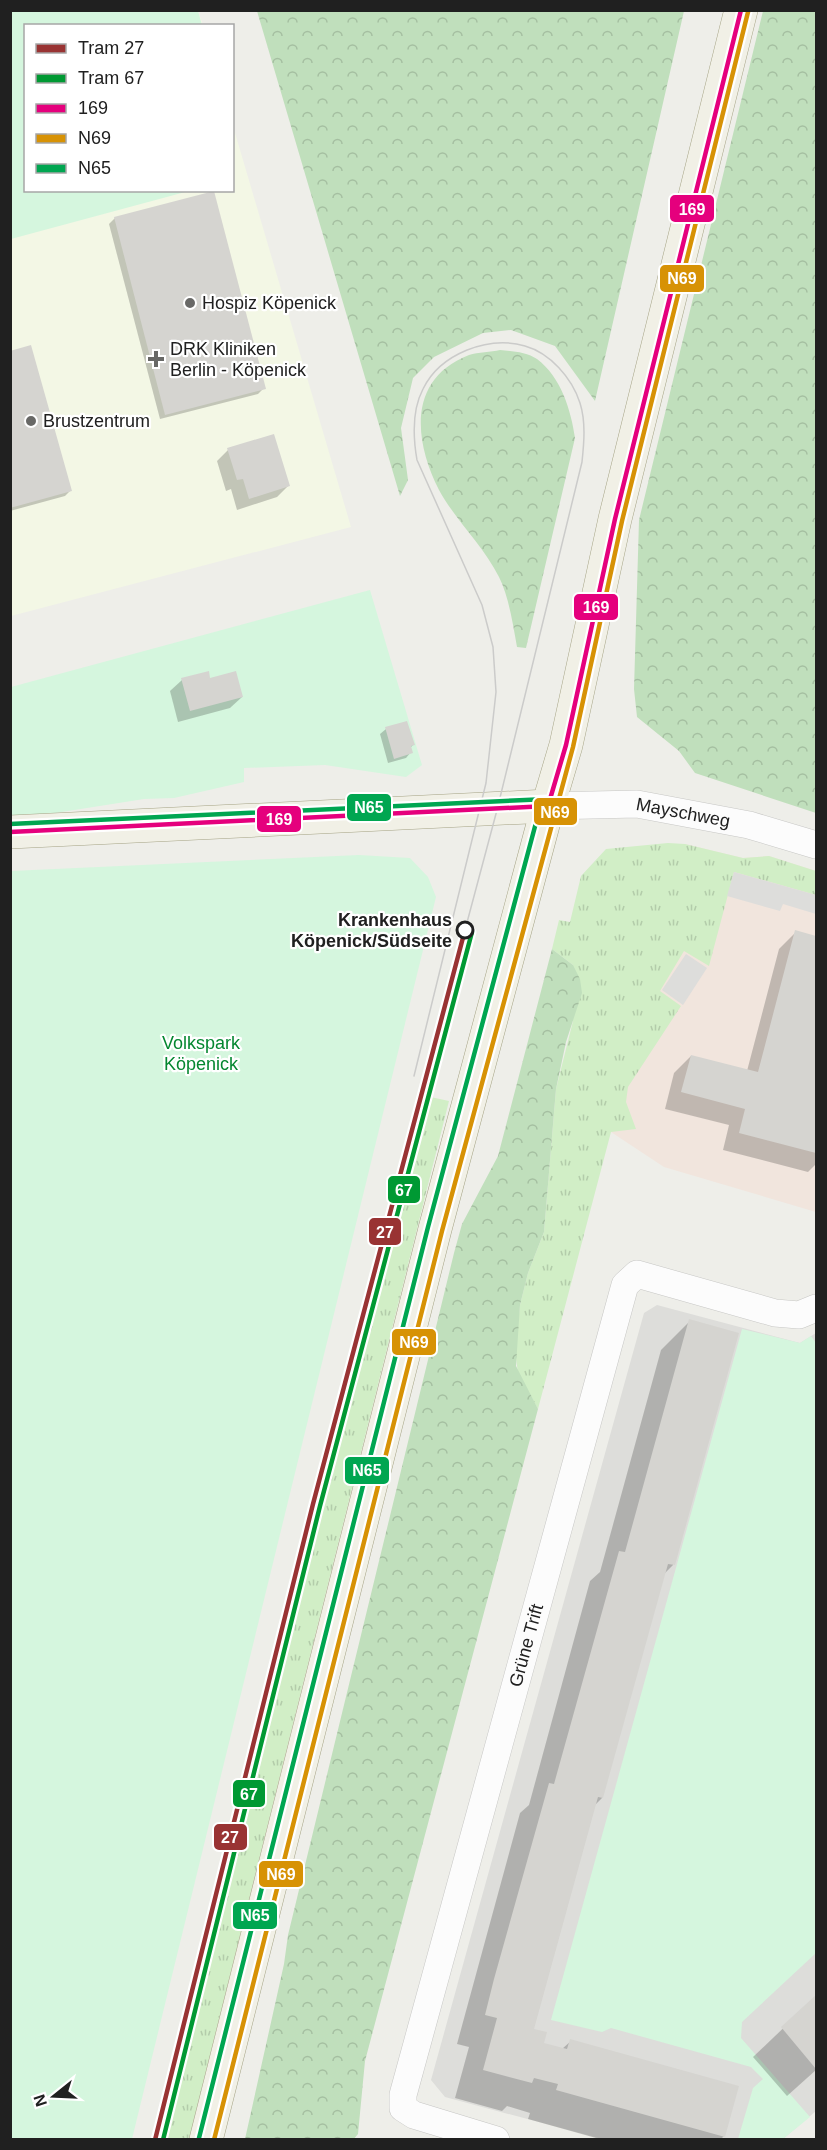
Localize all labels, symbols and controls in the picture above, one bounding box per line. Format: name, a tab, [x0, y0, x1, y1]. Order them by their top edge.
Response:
legend	[24, 24, 234, 192]
text: Tram 27	[78, 38, 144, 58]
text: Tram 67	[78, 68, 144, 88]
text: 169	[78, 98, 108, 118]
text: N69	[78, 128, 111, 148]
text: N65	[78, 158, 111, 178]
line badge: 169	[669, 194, 715, 223]
text: 169	[679, 201, 705, 218]
line badge: N69	[659, 264, 705, 293]
text: N69	[667, 270, 697, 287]
place label: Hospiz Köpenick	[202, 293, 337, 313]
marker: Hospiz Köpenick	[183, 296, 197, 310]
place label: DRK Kliniken Berlin - Köpenick	[170, 339, 307, 380]
marker: DRK Kliniken Berlin - Köpenick	[147, 350, 165, 368]
place label: Brustzentrum	[43, 411, 150, 431]
marker: Brustzentrum	[24, 414, 38, 428]
line badge: 169	[573, 593, 619, 621]
text: 169	[583, 599, 609, 616]
line badge: N65	[346, 793, 392, 822]
street label: Mayschweg	[635, 794, 732, 831]
line badge: N69	[533, 797, 578, 826]
text: N65	[354, 799, 384, 816]
text: N69	[540, 804, 570, 821]
line badge: 169	[256, 805, 302, 833]
text: 169	[266, 811, 292, 828]
place label: Krankenhaus Köpenick/Südseite	[291, 910, 452, 951]
marker: Krankenhaus Köpenick/Südseite	[456, 921, 474, 939]
park label: Volkspark Köpenick	[162, 1033, 241, 1074]
line badge: 67	[387, 1175, 421, 1204]
text: 67	[395, 1182, 413, 1199]
line badge: 27	[368, 1217, 402, 1246]
text: 27	[376, 1224, 394, 1241]
line badge: N69	[391, 1328, 437, 1356]
text: N69	[399, 1334, 429, 1351]
line badge: N65	[344, 1456, 390, 1485]
text: N65	[352, 1462, 382, 1479]
street label: Grüne Trift	[505, 1602, 547, 1689]
line badge: 67	[232, 1779, 266, 1808]
text: 67	[240, 1786, 258, 1803]
line badge: 27	[213, 1823, 248, 1851]
text: 27	[221, 1829, 239, 1846]
line badge: N69	[258, 1860, 304, 1888]
text: N69	[266, 1866, 296, 1883]
line badge: N65	[232, 1901, 278, 1930]
text: N65	[240, 1907, 270, 1924]
north arrow	[24, 2066, 84, 2126]
text: N	[30, 2092, 50, 2109]

